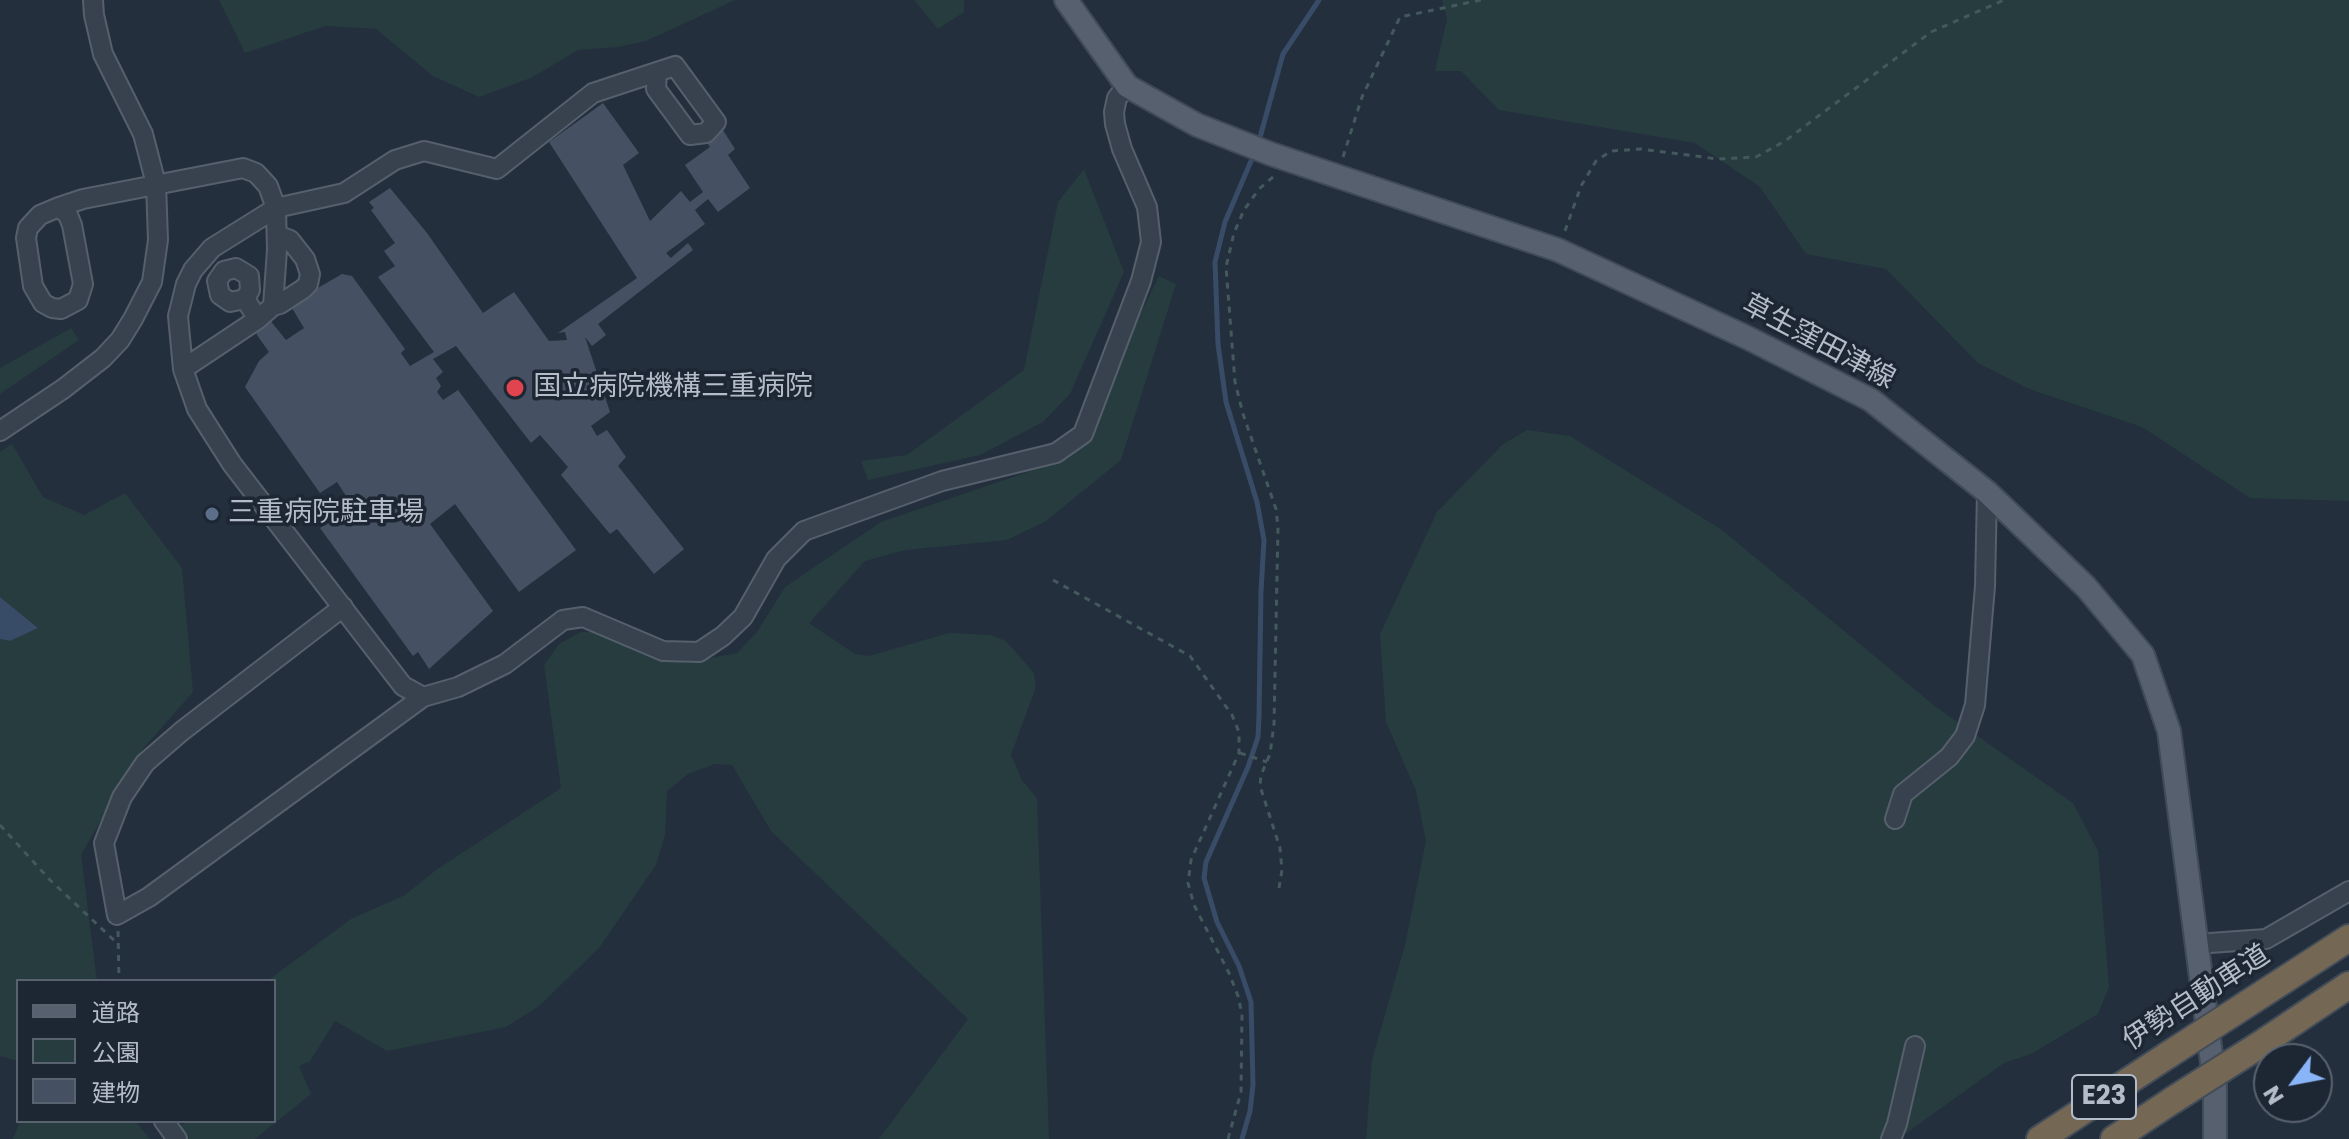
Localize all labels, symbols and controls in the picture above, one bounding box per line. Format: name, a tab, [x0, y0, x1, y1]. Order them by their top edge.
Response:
street label: 草生窪田津線	[1736, 289, 1900, 397]
place label: 国立病院機構三重病院	[533, 371, 813, 405]
marker: 国立病院機構三重病院	[504, 377, 526, 399]
place label: 三重病院駐車場	[228, 497, 424, 531]
marker: 三重病院駐車場	[203, 505, 221, 523]
street label: 伊勢自動車道	[2117, 939, 2277, 1059]
legend	[16, 979, 276, 1123]
text: 道路	[92, 996, 140, 1029]
text: 公園	[92, 1036, 140, 1069]
north arrow	[2253, 1043, 2333, 1123]
road number: E23	[2072, 1075, 2136, 1119]
text: 建物	[92, 1076, 140, 1109]
text: N	[2256, 1080, 2291, 1110]

